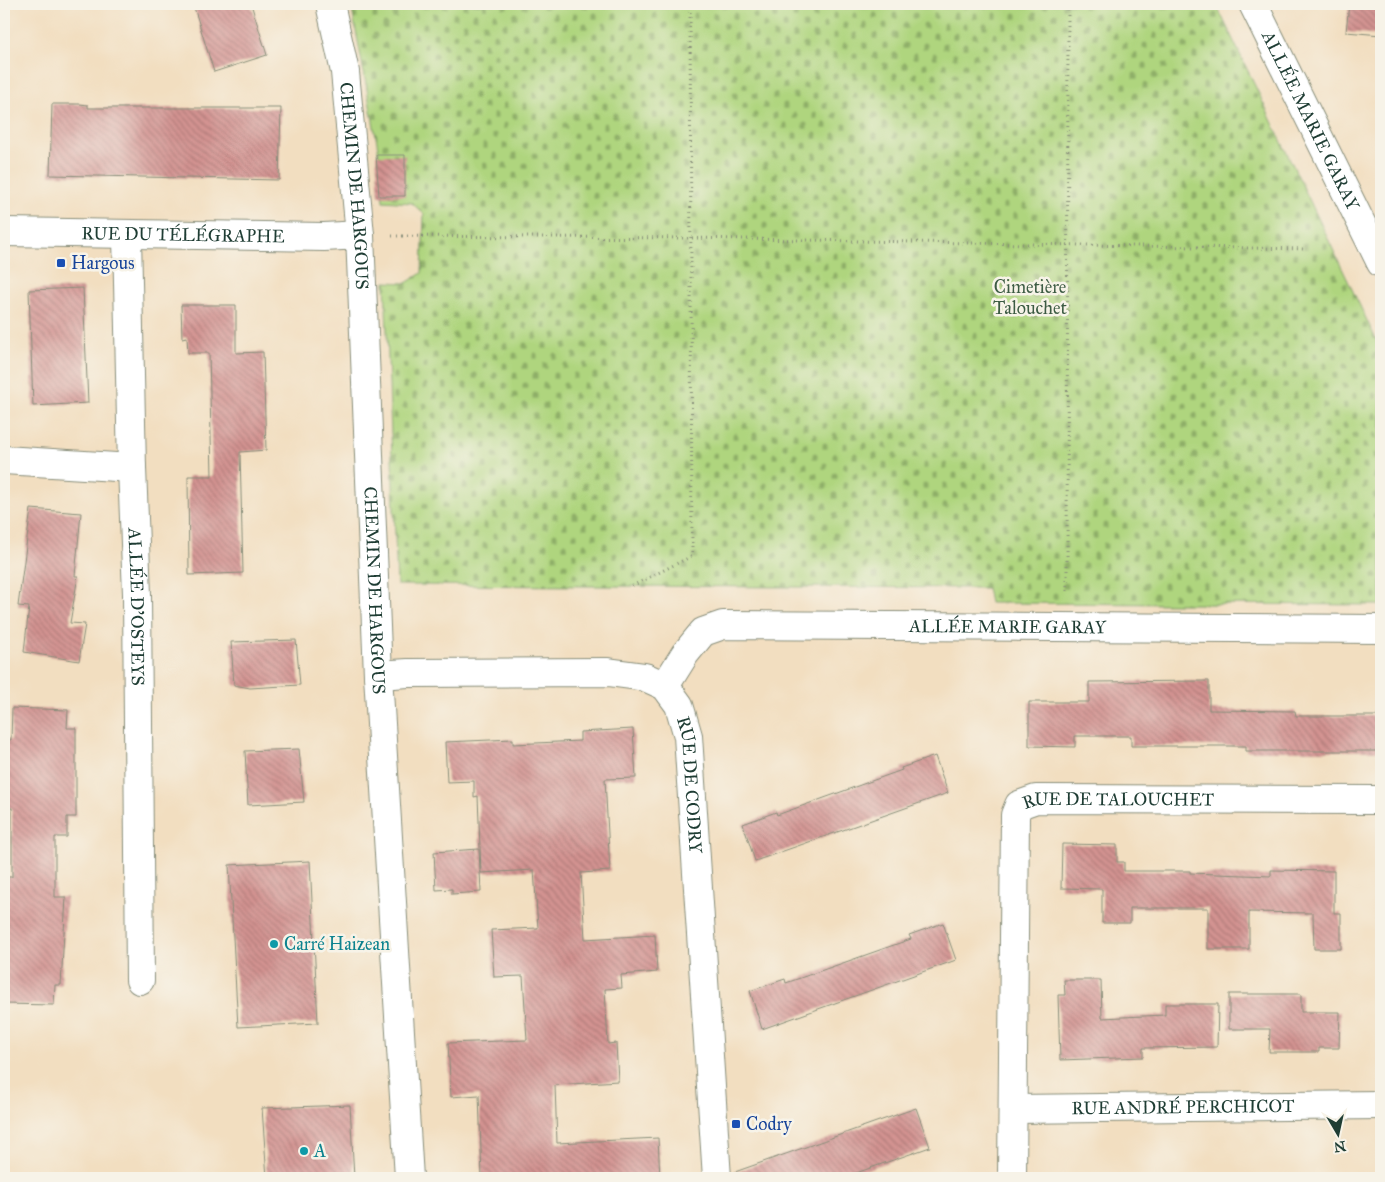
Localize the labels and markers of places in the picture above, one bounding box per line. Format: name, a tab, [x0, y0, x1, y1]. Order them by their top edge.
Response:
place label: Hargous	[71, 252, 135, 275]
marker: Hargous	[55, 257, 67, 269]
place label: Carré Haizean	[284, 933, 390, 955]
marker: Carré Haizean	[268, 938, 280, 950]
place label: Codry	[746, 1113, 792, 1135]
marker: Codry	[730, 1118, 742, 1130]
place label: A	[313, 1140, 326, 1162]
marker: A	[298, 1145, 310, 1157]

